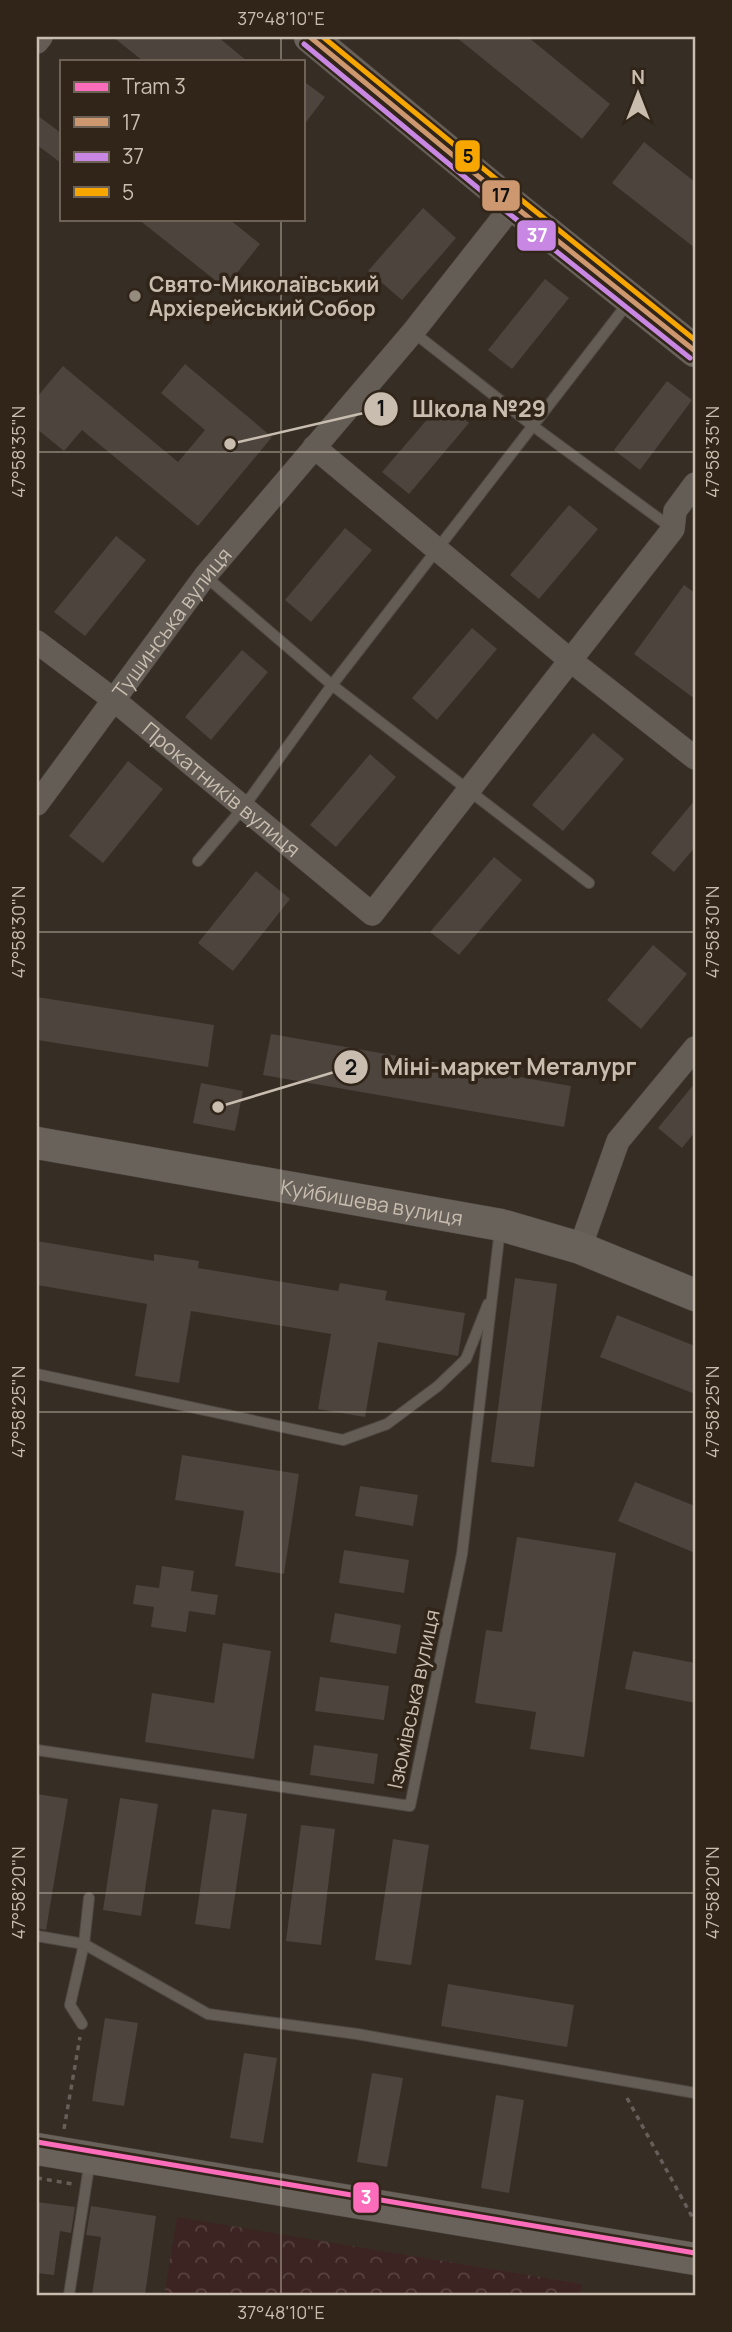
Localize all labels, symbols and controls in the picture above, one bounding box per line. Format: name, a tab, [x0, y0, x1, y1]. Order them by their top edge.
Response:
text: 37°48'10"E	[237, 6, 325, 30]
legend	[60, 60, 304, 220]
north arrow	[602, 60, 672, 130]
text: N	[631, 64, 645, 90]
text: Tram 3	[122, 72, 186, 100]
text: 17	[122, 108, 141, 136]
line badge: 5	[454, 139, 481, 173]
text: 37	[122, 142, 144, 170]
text: 5	[462, 143, 474, 169]
text: 5	[122, 178, 134, 206]
line badge: 17	[481, 179, 521, 212]
text: 17	[492, 182, 510, 208]
line badge: 37	[516, 219, 557, 252]
text: 37	[526, 222, 548, 248]
place label: Свято-Миколаївський Архієрейський Собор	[149, 270, 379, 322]
marker: Свято-Миколаївський Архієрейський Собор	[127, 288, 143, 304]
callout: Школа №29	[363, 387, 560, 431]
text: Школа №29	[412, 392, 546, 424]
text: 1	[376, 394, 386, 422]
text: 47°58'35"N	[6, 406, 30, 498]
text: 47°58'35"N	[700, 406, 724, 498]
street label: Тушинська вулиця	[106, 541, 238, 704]
street label: Прокатників вулиця	[136, 715, 307, 863]
text: 47°58'30"N	[6, 886, 30, 978]
text: 47°58'30"N	[700, 886, 724, 978]
callout: Міні-маркет Металург	[334, 1045, 650, 1089]
text: Міні-маркет Металург	[383, 1050, 637, 1082]
text: 2	[345, 1053, 357, 1081]
street label: Куйбишева вулиця	[278, 1172, 465, 1232]
text: 47°58'25"N	[6, 1366, 30, 1458]
text: 47°58'25"N	[700, 1366, 724, 1458]
street label: Ізюмівська вулиця	[380, 1607, 446, 1791]
text: 47°58'20"N	[6, 1846, 30, 1940]
text: 47°58'20"N	[700, 1846, 724, 1940]
line badge: 3	[352, 2181, 380, 2214]
text: 3	[360, 2184, 372, 2210]
text: 37°48'10"E	[237, 2300, 325, 2324]

